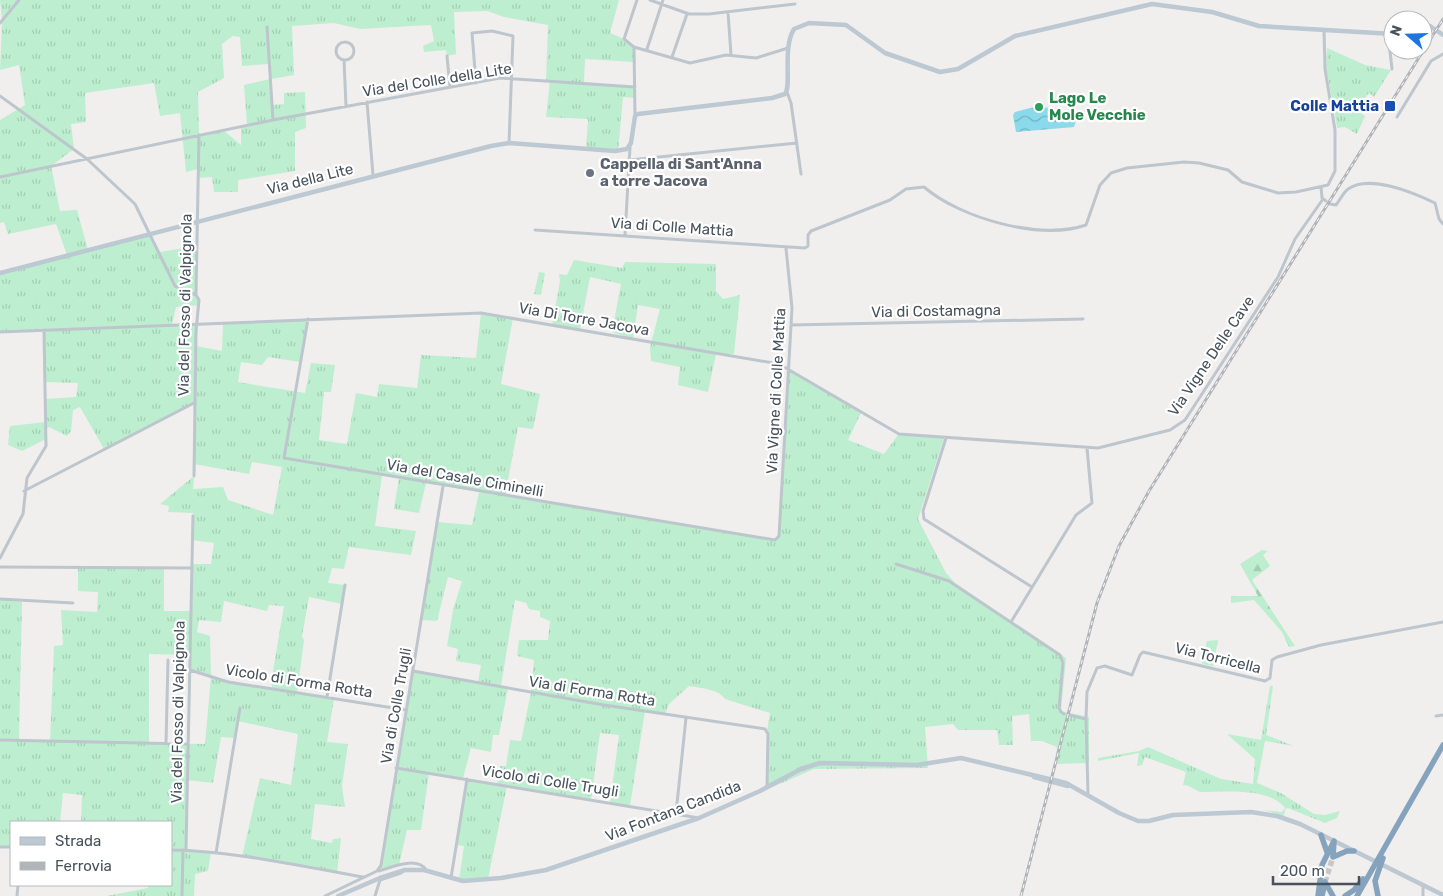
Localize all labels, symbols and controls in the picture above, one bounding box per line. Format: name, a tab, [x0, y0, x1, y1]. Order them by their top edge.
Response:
north arrow	[1383, 10, 1433, 60]
text: N	[1387, 23, 1406, 38]
street label: Via del Colle della Lite	[361, 59, 513, 101]
place label: Lago Le Mole Vecchie	[1049, 89, 1146, 124]
place label: Colle Mattia	[1290, 97, 1379, 115]
marker: Colle Mattia	[1383, 99, 1397, 113]
marker: Lago Le Mole Vecchie	[1033, 101, 1045, 113]
place label: Cappella di Sant'Anna a torre Jacova	[600, 155, 762, 190]
street label: Via della Lite	[265, 160, 355, 198]
marker: Cappella di Sant'Anna a torre Jacova	[584, 167, 596, 179]
street label: Via del Fosso di Valpignola	[174, 214, 196, 396]
street label: Via di Colle Mattia	[610, 214, 734, 240]
street label: Via Vigne Delle Cave	[1164, 292, 1258, 420]
street label: Via Di Torre Jacova	[517, 299, 651, 339]
street label: Via di Costamagna	[871, 301, 1001, 321]
street label: Via Vigne di Colle Mattia	[763, 307, 789, 475]
street label: Via del Casale Ciminelli	[385, 455, 545, 501]
street label: Via del Fosso di Valpignola	[167, 621, 189, 803]
street label: Via Torricella	[1173, 639, 1263, 677]
street label: Via di Colle Trugli	[377, 647, 415, 765]
street label: Vicolo di Forma Rotta	[224, 660, 374, 702]
street label: Via di Forma Rotta	[527, 672, 657, 710]
street label: Vicolo di Colle Trugli	[480, 761, 620, 801]
street label: Via Fontana Candida	[603, 777, 743, 845]
legend	[10, 821, 172, 886]
text: Strada	[55, 832, 101, 850]
scale bar	[1273, 854, 1359, 886]
text: Ferrovia	[55, 857, 112, 875]
text: 200 m	[1280, 862, 1325, 880]

